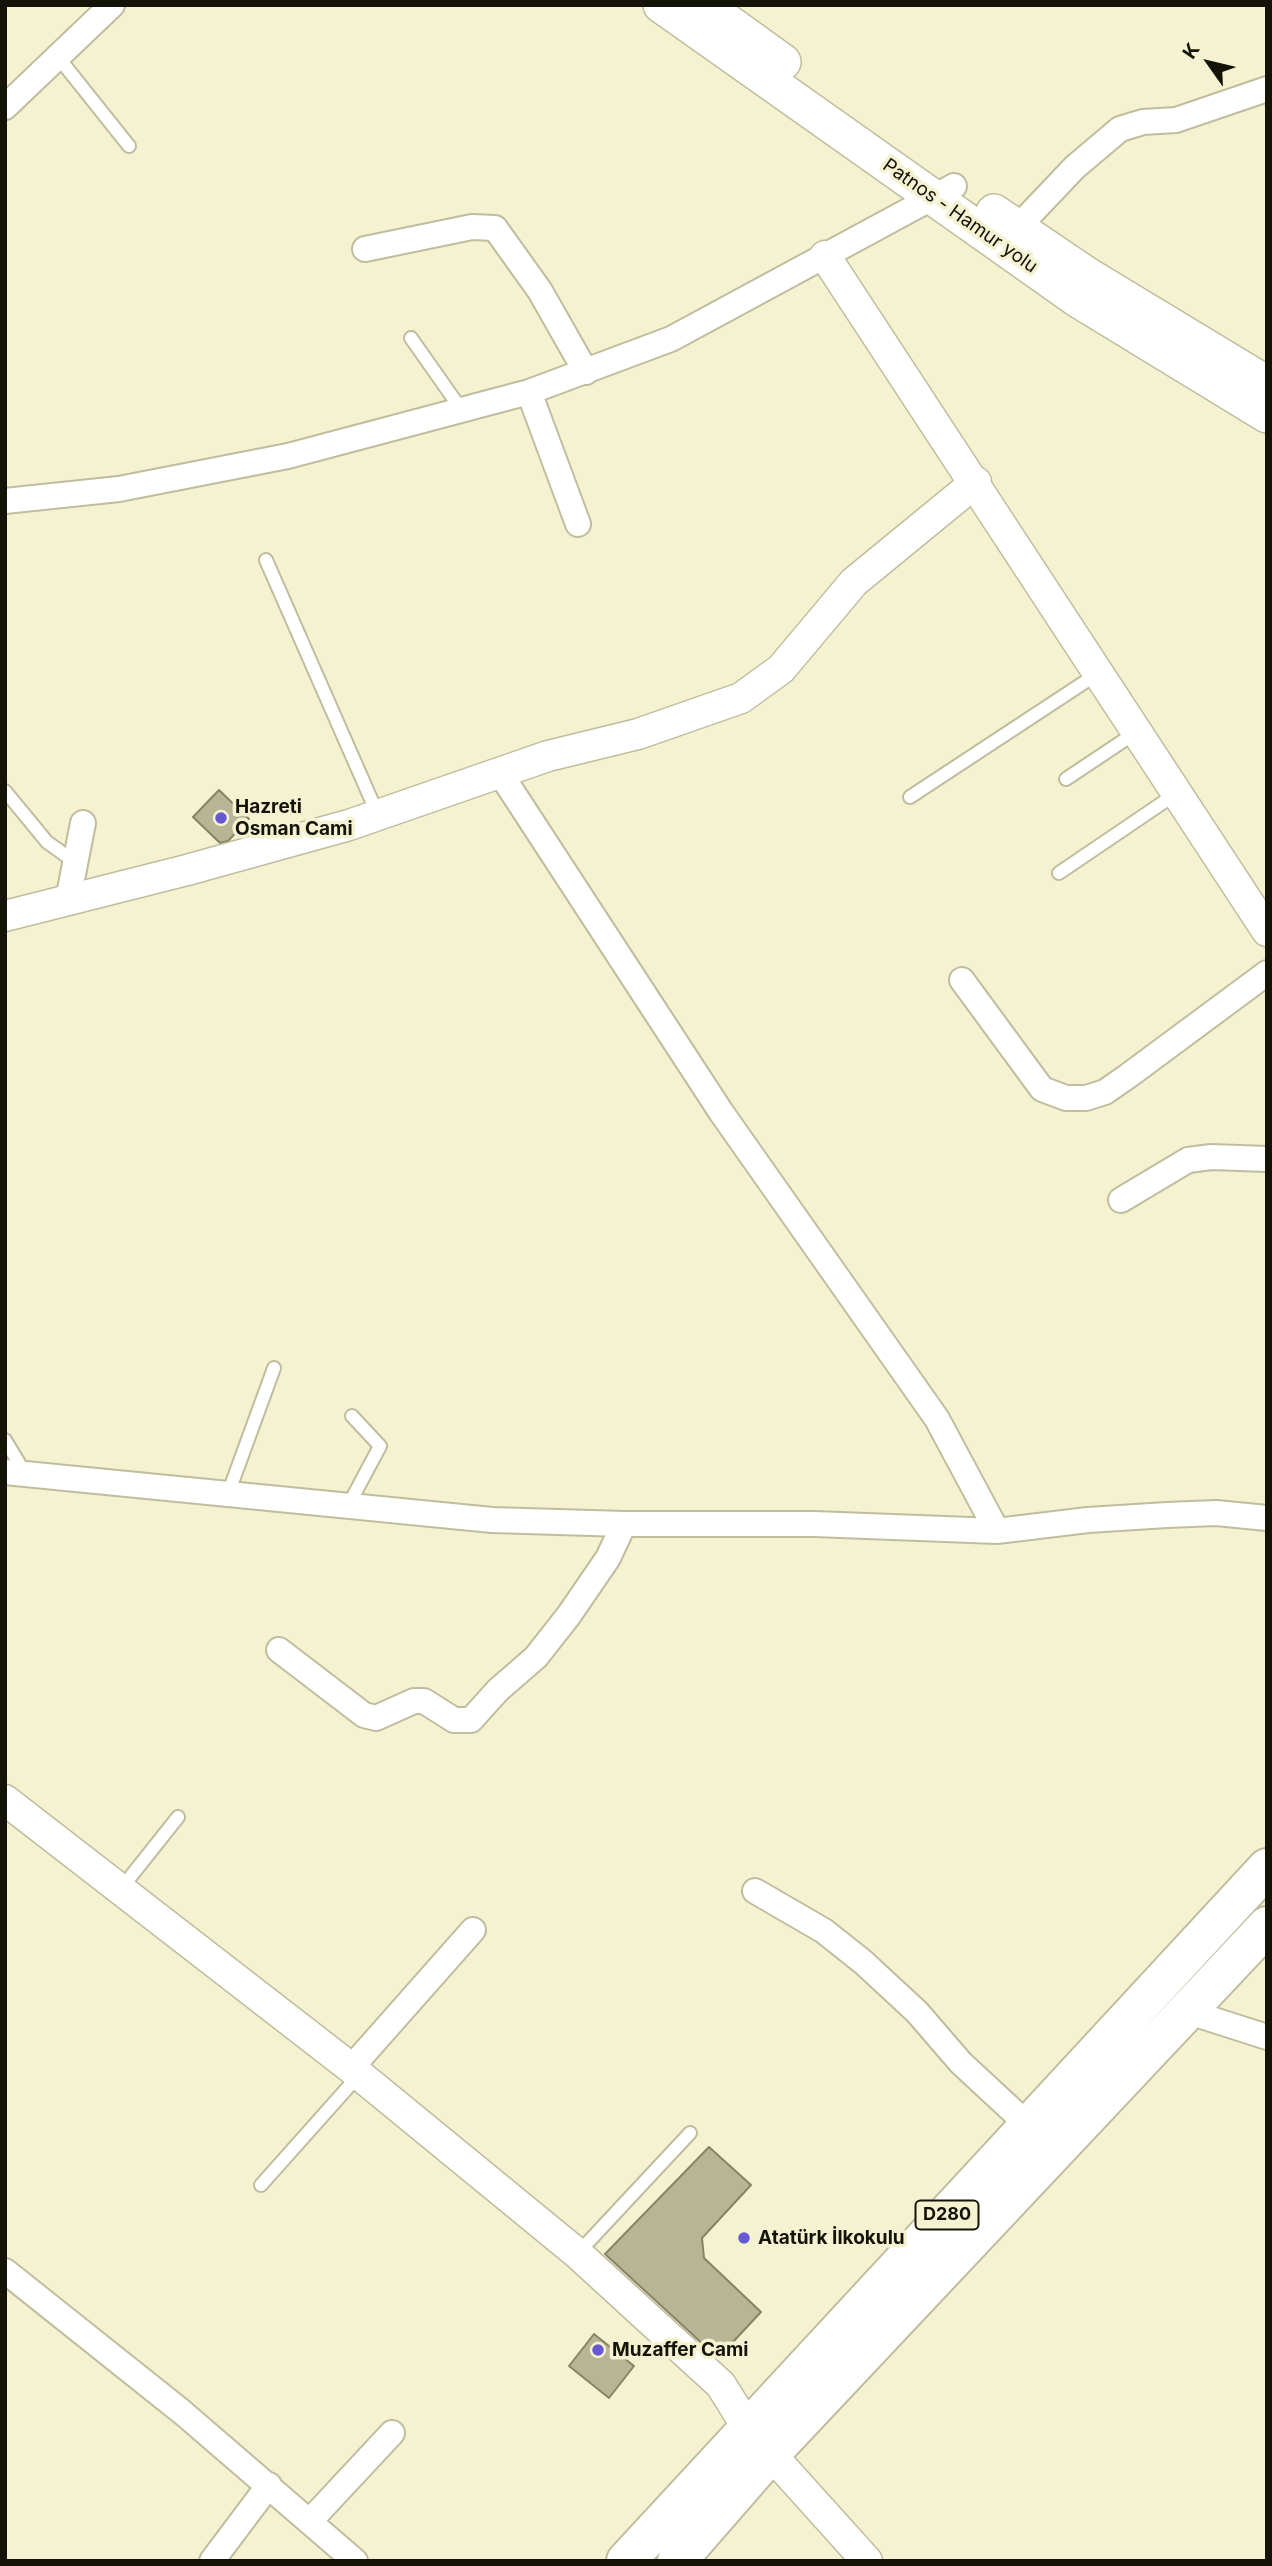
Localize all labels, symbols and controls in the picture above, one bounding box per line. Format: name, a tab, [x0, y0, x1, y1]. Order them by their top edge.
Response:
north arrow	[1174, 28, 1244, 98]
text: K	[1178, 39, 1205, 63]
street label: Patnos - Hamur yolu	[878, 154, 1042, 278]
place label: Hazreti Osman Cami	[235, 796, 353, 840]
marker: Hazreti Osman Cami	[213, 810, 229, 826]
road number: D280	[916, 2200, 978, 2230]
place label: Atatürk İlkokulu	[758, 2227, 905, 2249]
marker: Atatürk İlkokulu	[736, 2230, 752, 2246]
place label: Muzaffer Cami	[612, 2339, 748, 2361]
marker: Muzaffer Cami	[590, 2342, 606, 2358]

